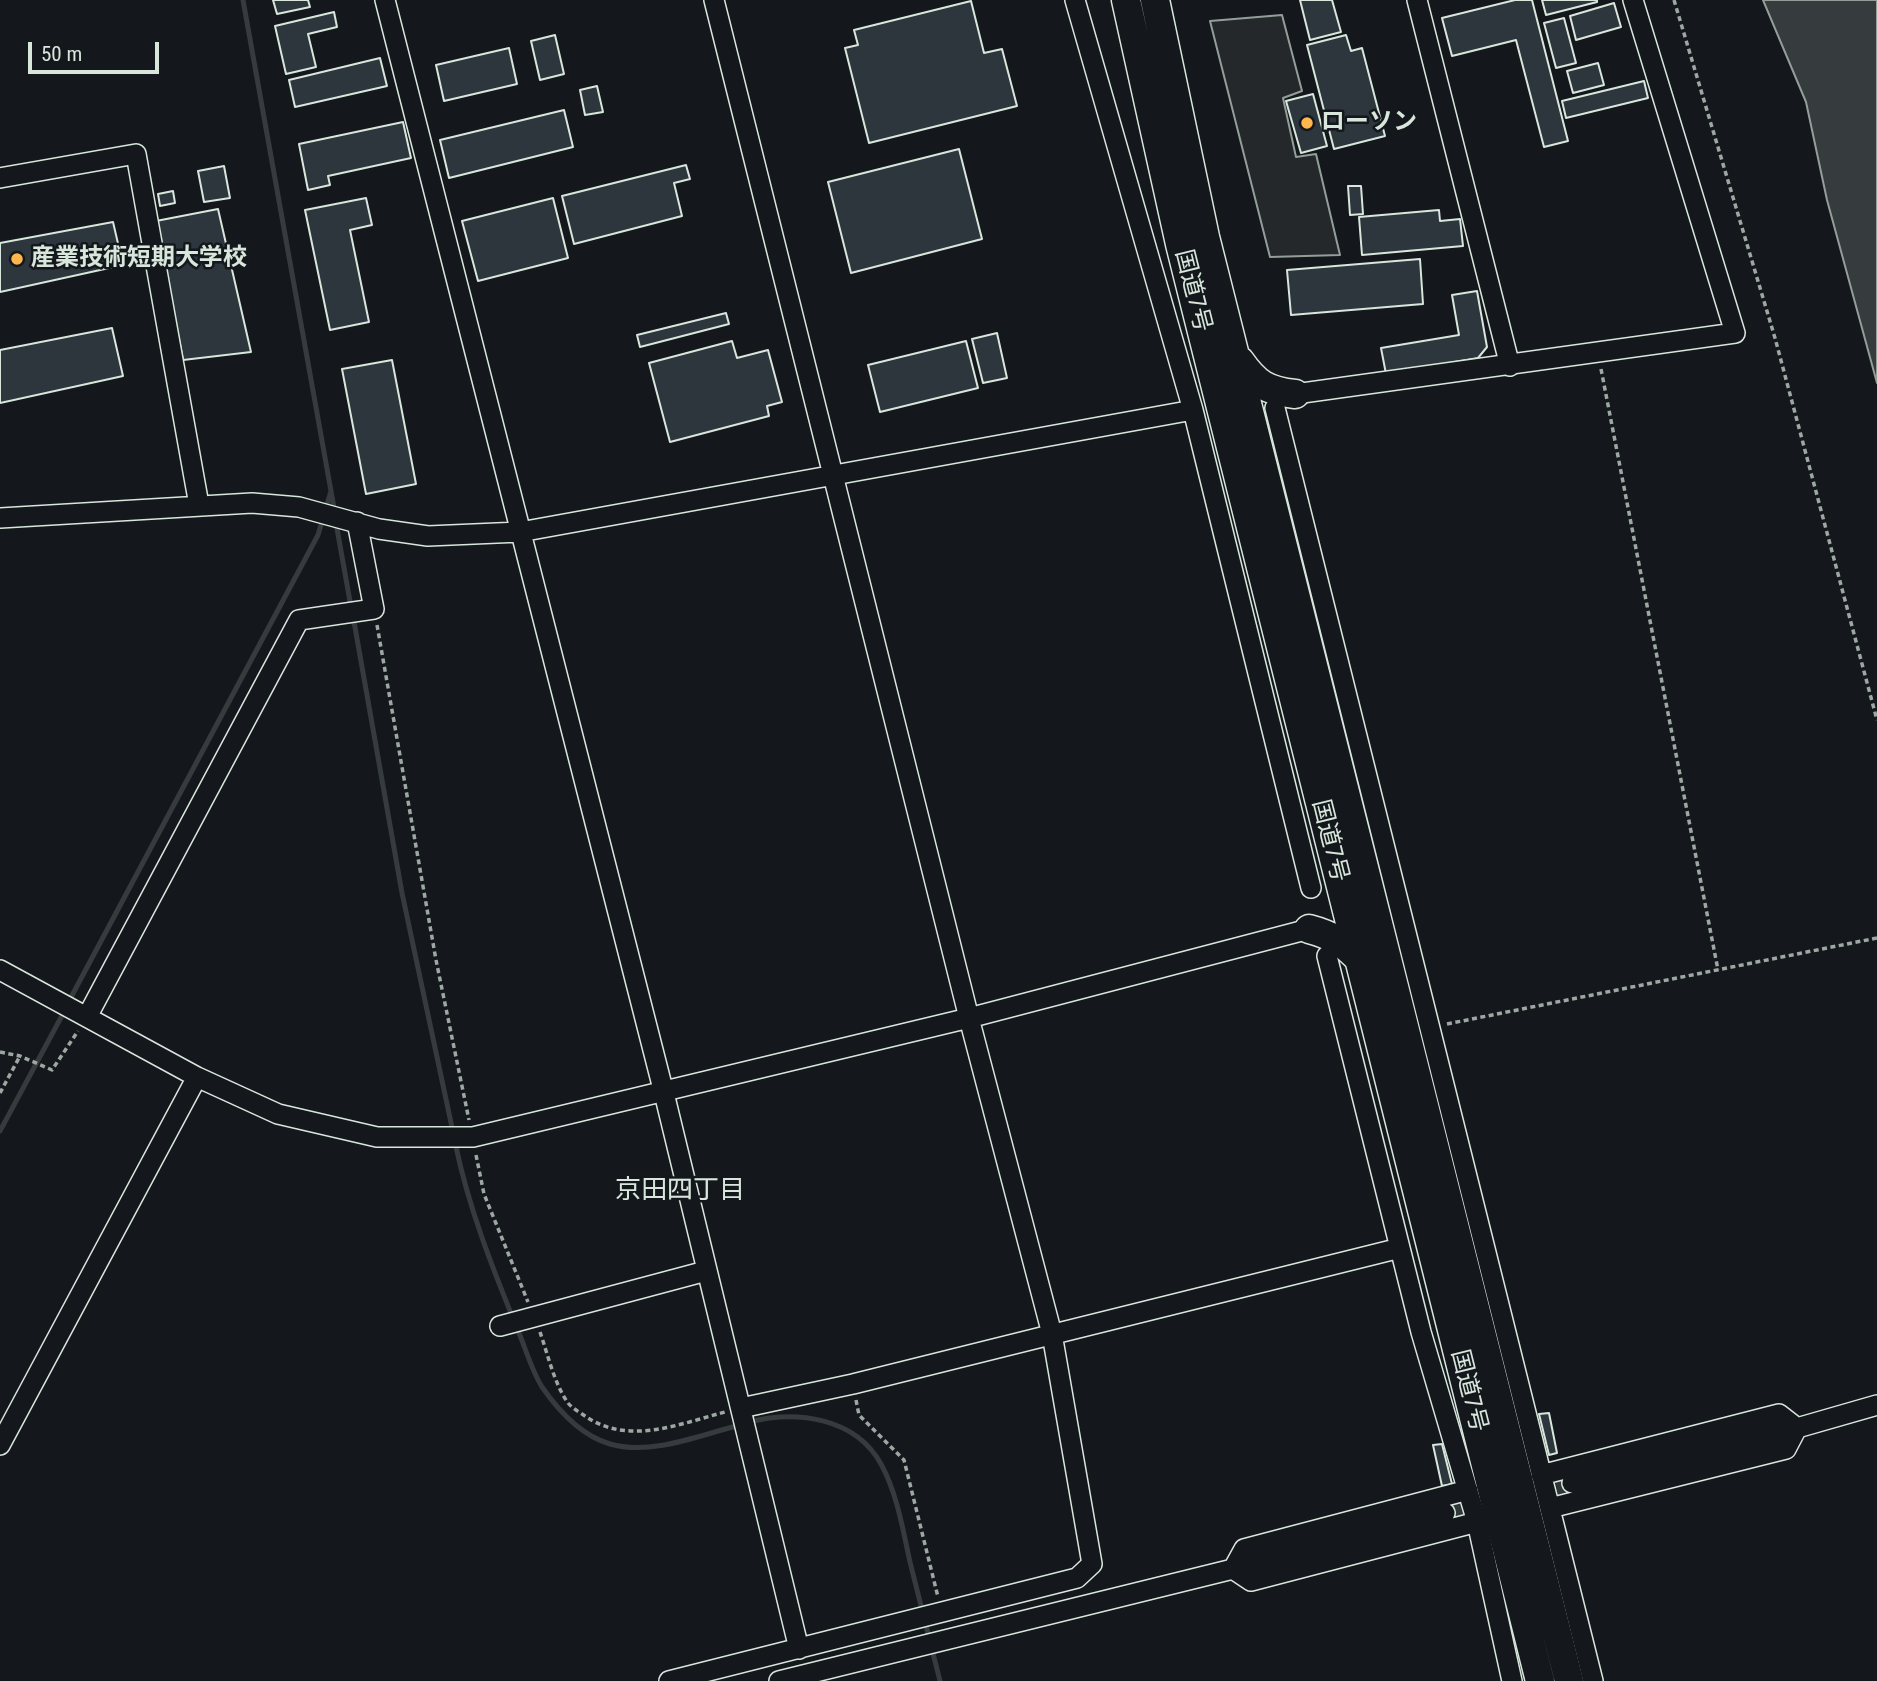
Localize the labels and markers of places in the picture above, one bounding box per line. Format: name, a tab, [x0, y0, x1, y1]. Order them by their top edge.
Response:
place label: ローソン	[1321, 109, 1417, 137]
marker: ローソン	[1299, 115, 1315, 131]
place label: 産業技術短期大学校	[31, 245, 247, 273]
marker: 産業技術短期大学校	[9, 251, 25, 267]

